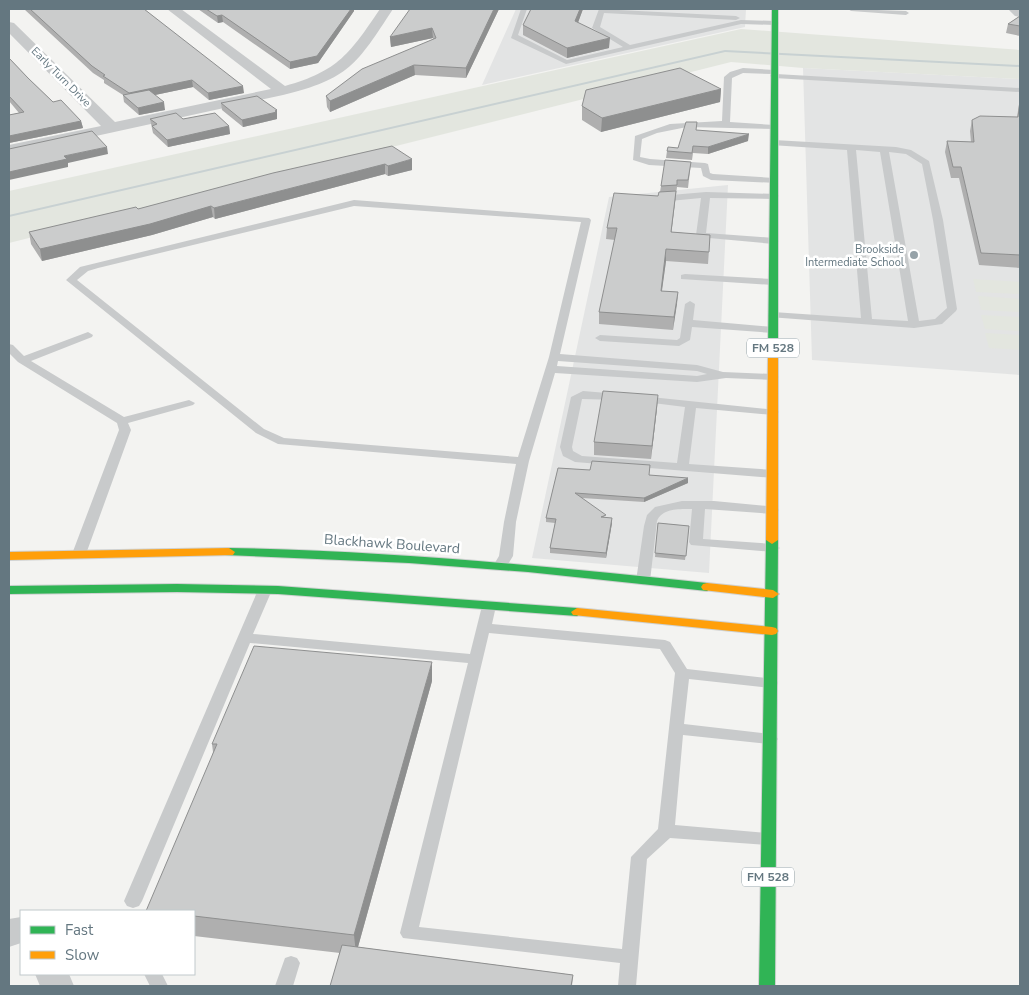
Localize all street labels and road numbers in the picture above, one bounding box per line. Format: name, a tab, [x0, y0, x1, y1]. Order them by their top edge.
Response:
street label: Early Turn Drive	[28, 44, 94, 110]
road number: FM 528	[747, 338, 799, 358]
street label: Blackhawk Boulevard	[323, 530, 461, 558]
road number: FM 528	[742, 868, 794, 886]

